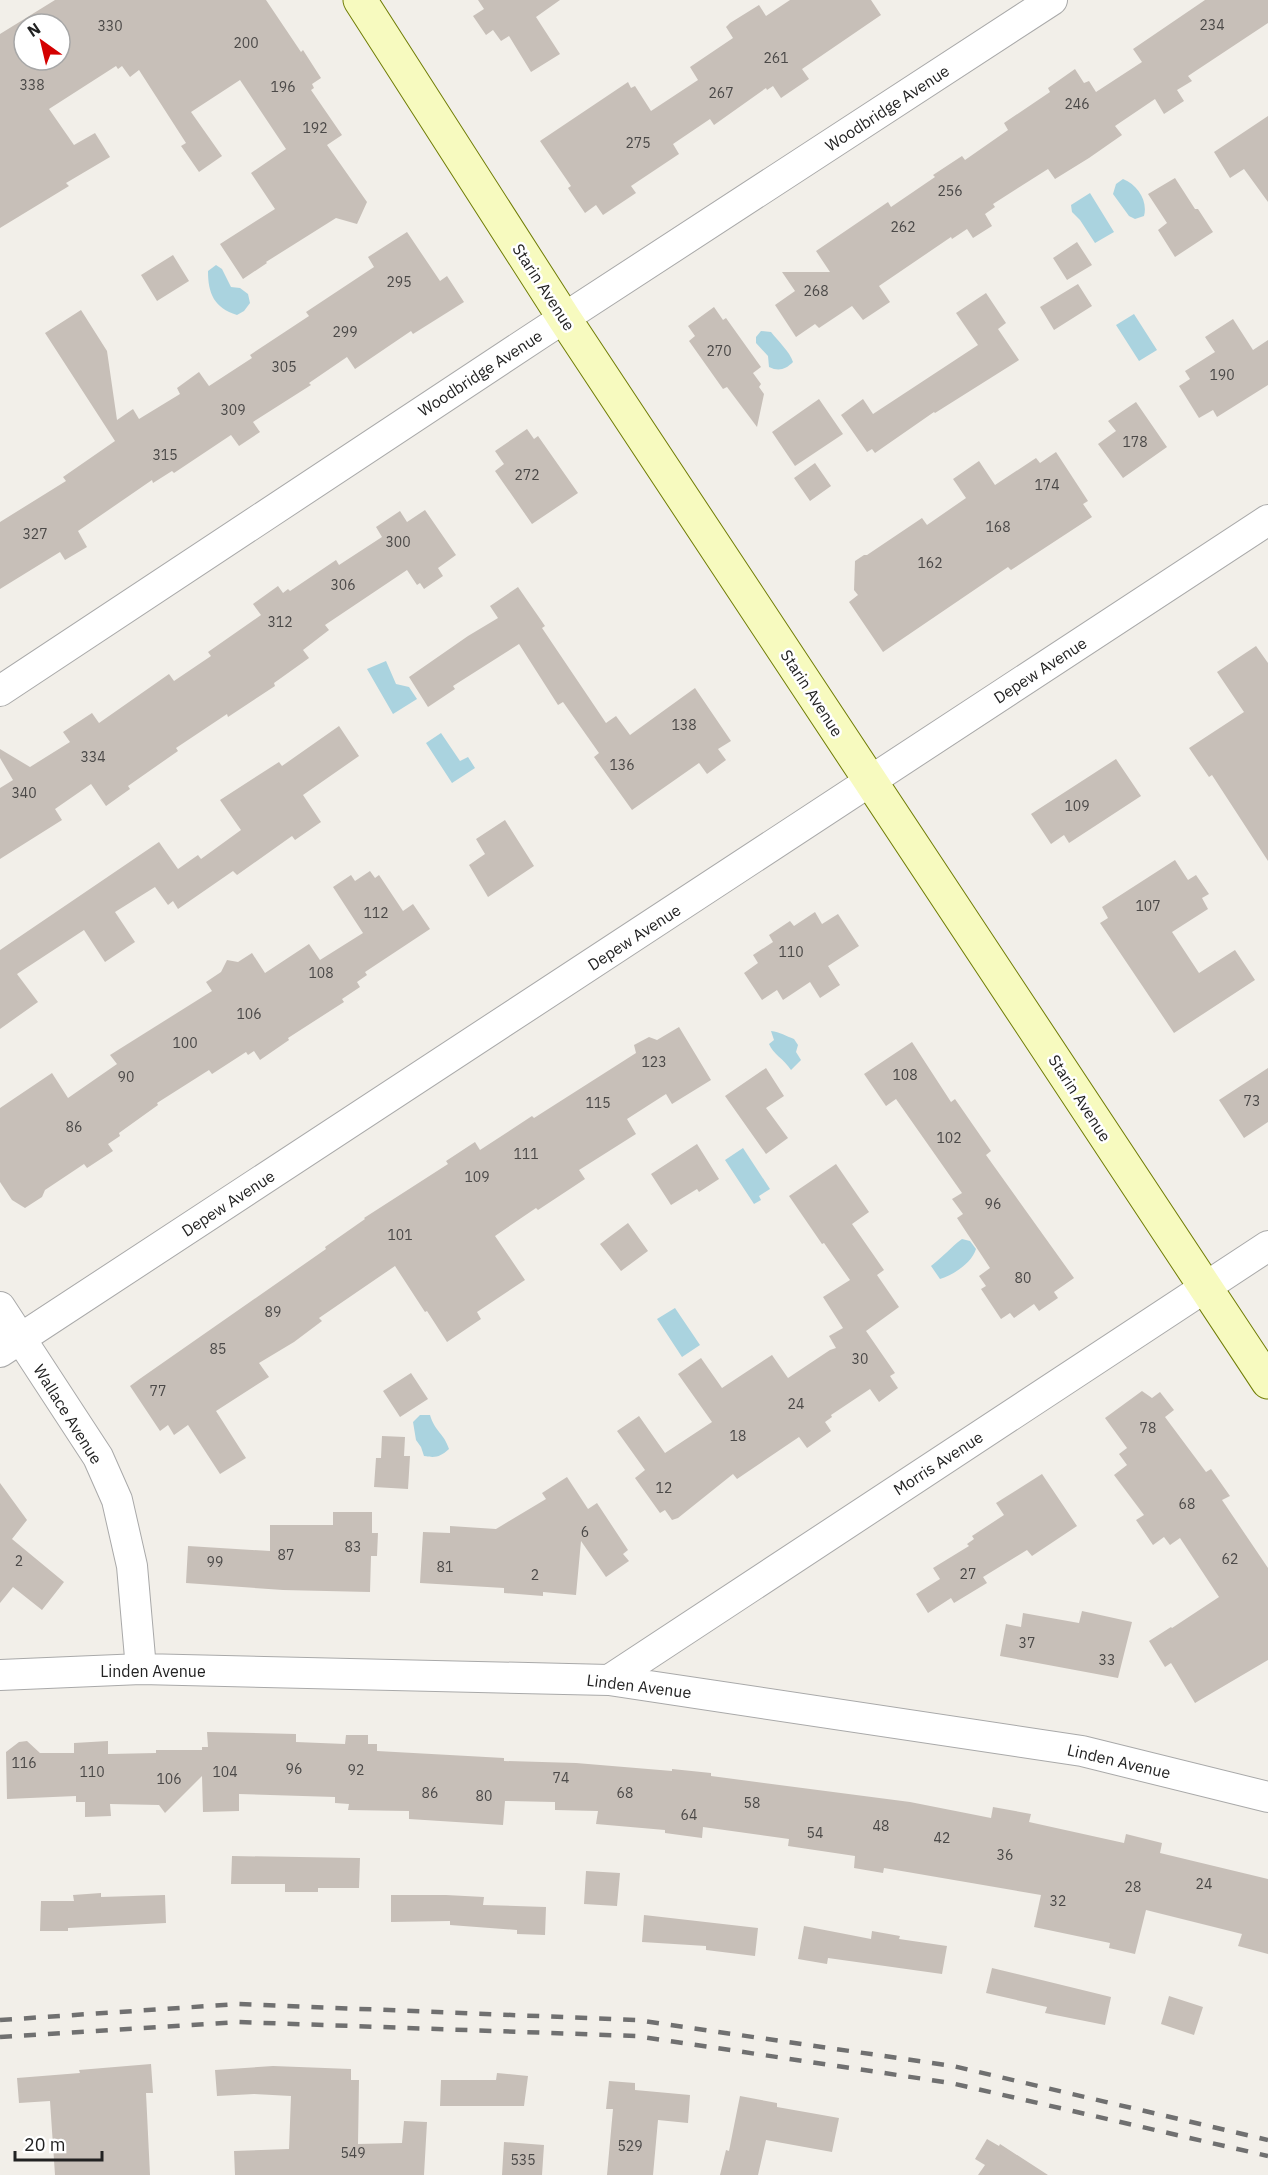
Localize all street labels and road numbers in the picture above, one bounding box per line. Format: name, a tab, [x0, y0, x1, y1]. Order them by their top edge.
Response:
street label: Woodbridge Avenue	[821, 60, 953, 156]
street label: Starin Avenue	[508, 240, 580, 334]
street label: Woodbridge Avenue	[414, 325, 546, 421]
street label: Depew Avenue	[990, 632, 1090, 708]
street label: Starin Avenue	[776, 646, 848, 740]
street label: Depew Avenue	[584, 899, 684, 975]
street label: Starin Avenue	[1044, 1051, 1116, 1145]
street label: Depew Avenue	[178, 1165, 278, 1241]
street label: Wallace Avenue	[29, 1360, 107, 1468]
street label: Morris Avenue	[889, 1427, 987, 1499]
street label: Linden Avenue	[100, 1661, 206, 1681]
street label: Linden Avenue	[585, 1670, 693, 1702]
street label: Linden Avenue	[1065, 1739, 1173, 1783]

